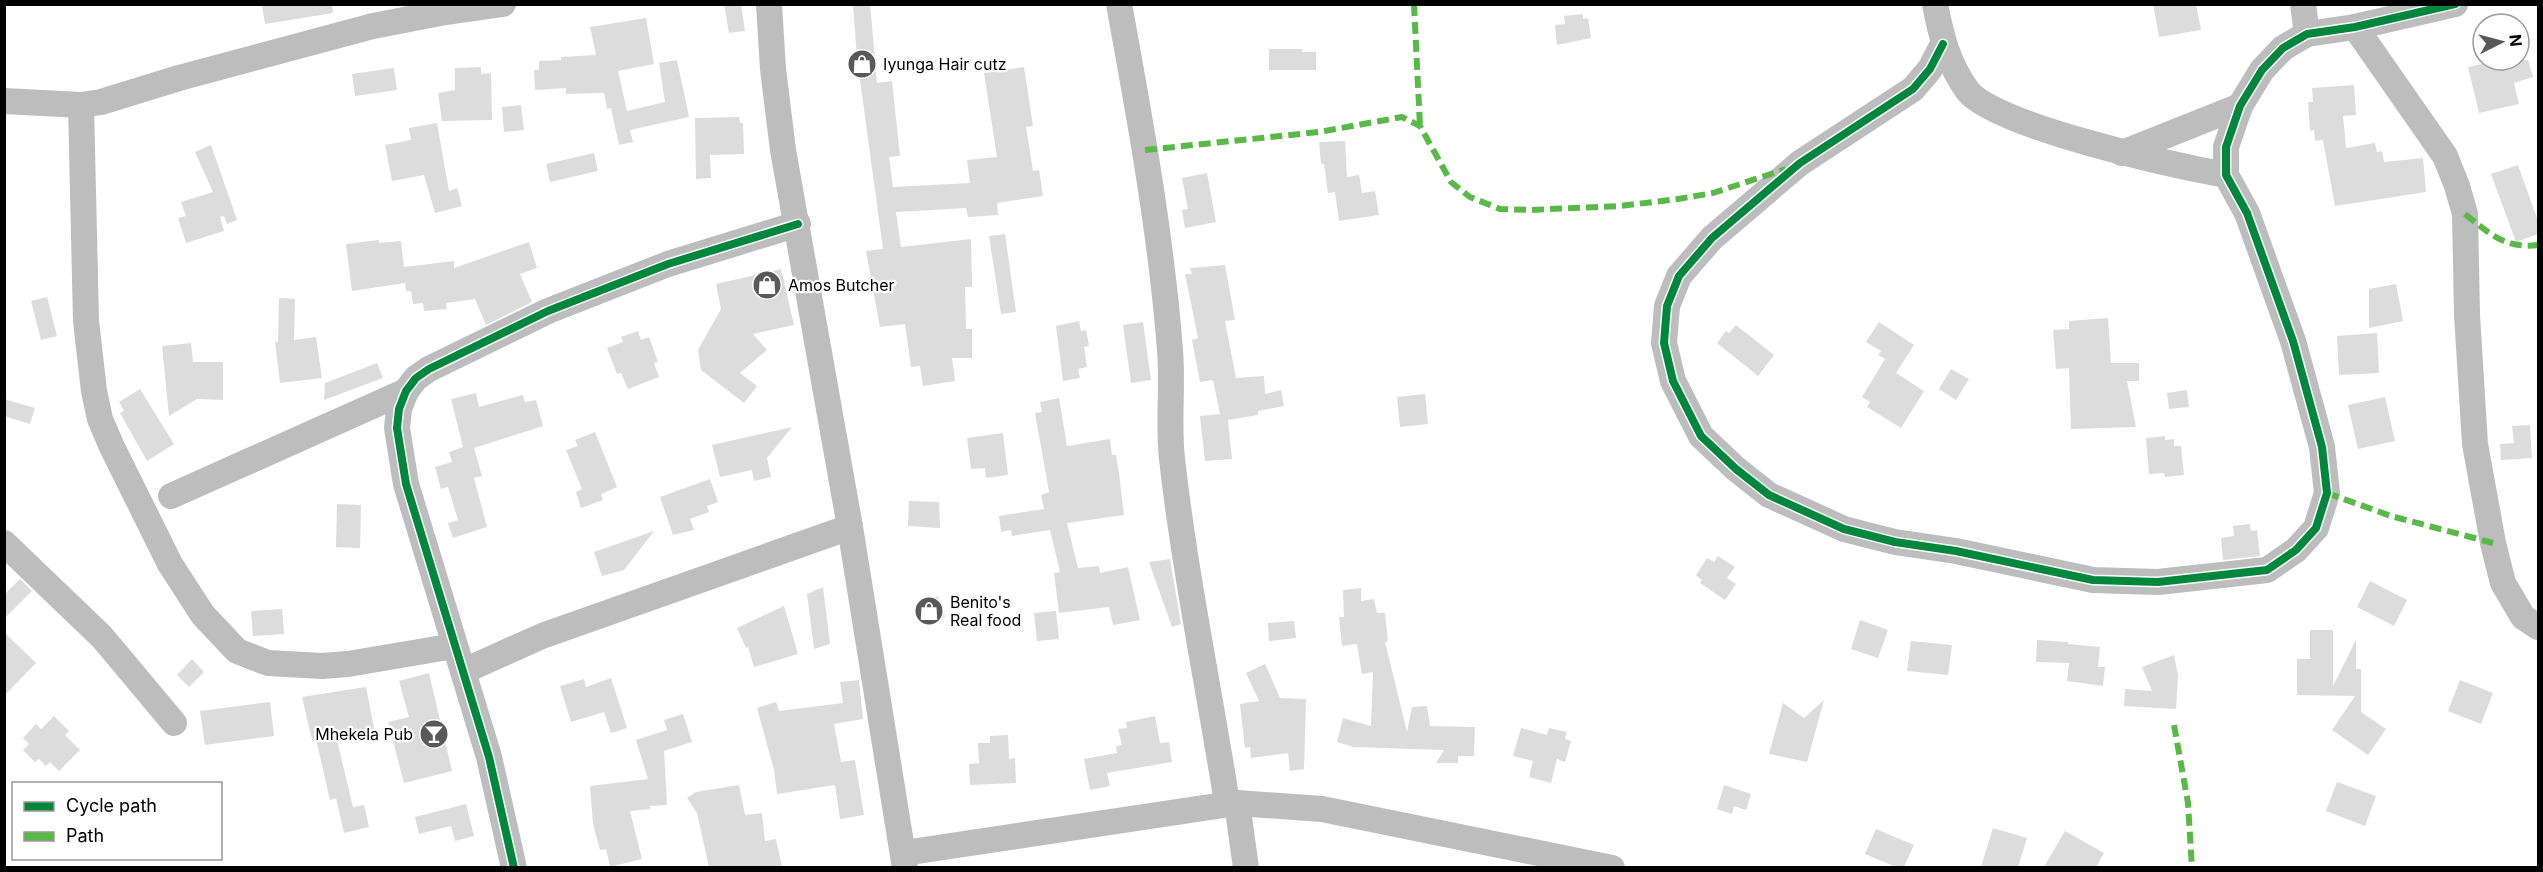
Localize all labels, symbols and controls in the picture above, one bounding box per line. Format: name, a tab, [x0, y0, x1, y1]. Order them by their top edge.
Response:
north arrow	[2471, 12, 2531, 72]
text: N	[2505, 33, 2527, 48]
shop icon: Iyunga Hair cutz	[846, 48, 878, 80]
place label: Iyunga Hair cutz	[883, 54, 1007, 74]
shop icon: Amos Butcher	[751, 269, 783, 301]
place label: Amos Butcher	[788, 275, 895, 295]
place label: Benito's Real food	[950, 592, 1021, 630]
shop icon: Benito's Real food	[913, 595, 945, 627]
bar icon: Mhekela Pub	[418, 718, 450, 750]
place label: Mhekela Pub	[315, 724, 413, 744]
legend	[12, 782, 222, 860]
text: Cycle path	[66, 795, 157, 816]
text: Path	[66, 825, 104, 846]

